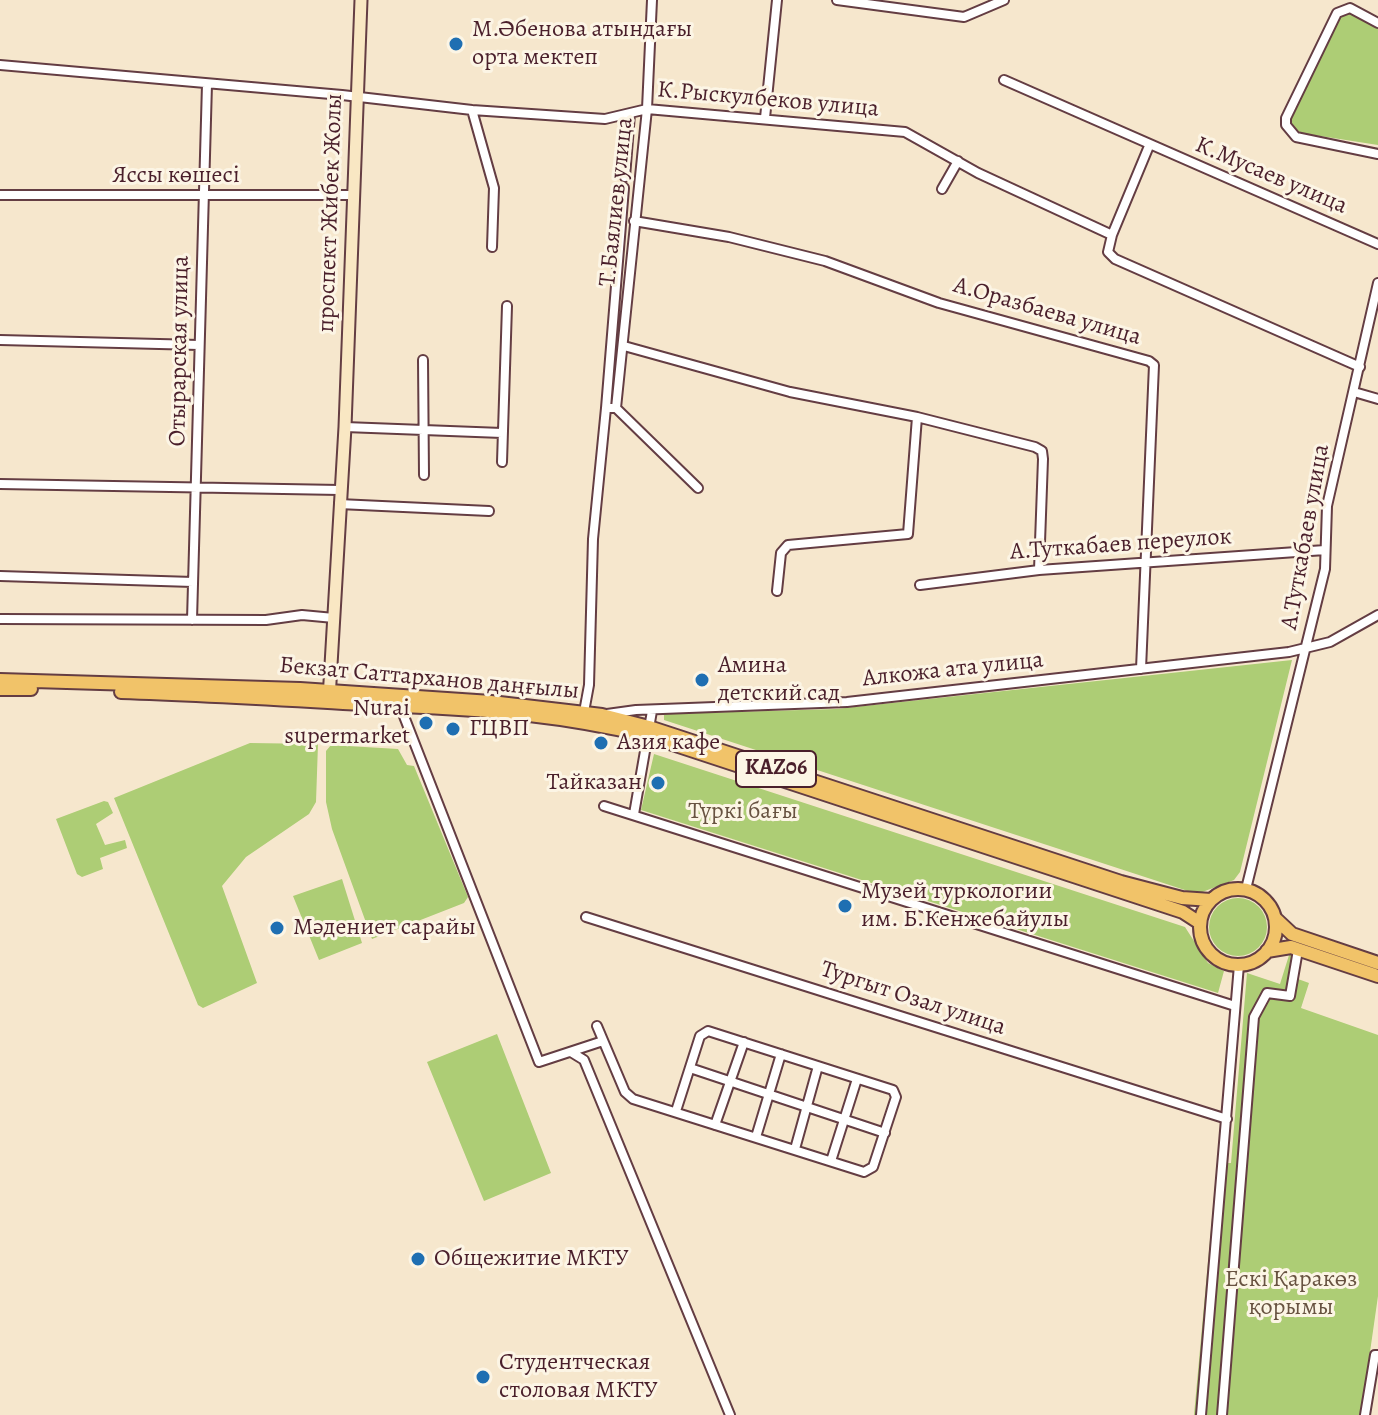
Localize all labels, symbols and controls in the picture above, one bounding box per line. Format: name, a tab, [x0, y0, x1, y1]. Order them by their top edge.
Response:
place label: М.Әбенова атындағы орта мектеп	[472, 16, 692, 72]
marker: М.Әбенова атындағы орта мектеп	[447, 35, 465, 53]
street label: К.Рыскулбеков улица	[656, 76, 880, 124]
street label: проспект Жибек Жолы	[312, 93, 350, 333]
street label: Т.Баялиев улица	[594, 116, 640, 288]
street label: К.Мусаев улица	[1191, 131, 1351, 221]
street label: Яссы көшесі	[112, 162, 240, 190]
street label: Отырарская улица	[164, 255, 196, 447]
street label: А.Оразбаева улица	[950, 271, 1144, 353]
street label: А.Туткабаев улица	[1276, 442, 1336, 632]
street label: А.Туткабаев переулок	[1009, 523, 1233, 567]
street label: Алкожа ата улица	[861, 646, 1045, 694]
street label: Бекзат Саттарханов даңғылы	[278, 652, 580, 706]
place label: Амина детский сад	[718, 652, 840, 708]
marker: Амина детский сад	[693, 671, 711, 689]
place label: Nurai supermarket	[284, 695, 410, 751]
marker: Nurai supermarket	[417, 714, 435, 732]
place label: ГЦВП	[469, 715, 529, 743]
marker: ГЦВП	[444, 720, 462, 738]
place label: Азия кафе	[617, 729, 720, 757]
marker: Азия кафе	[592, 734, 610, 752]
road number: KАZ06	[736, 751, 816, 787]
place label: Тайказан	[547, 769, 642, 797]
marker: Тайказан	[649, 774, 667, 792]
park label: Түркі бағы	[688, 798, 798, 826]
place label: Музей туркологии им. Б.Кенжебайулы	[861, 878, 1069, 934]
marker: Музей туркологии им. Б.Кенжебайулы	[836, 897, 854, 915]
place label: Мәдениет сарайы	[293, 914, 476, 942]
marker: Мәдениет сарайы	[268, 919, 286, 937]
street label: Тургыт Озал улица	[817, 956, 1009, 1042]
place label: Общежитие МКТУ	[434, 1245, 629, 1273]
marker: Общежитие МКТУ	[409, 1250, 427, 1268]
park label: Ескі Қаракөз қорымы	[1225, 1266, 1357, 1322]
place label: Студентческая столовая МКТУ	[499, 1349, 658, 1405]
marker: Студентческая столовая МКТУ	[474, 1368, 492, 1386]

